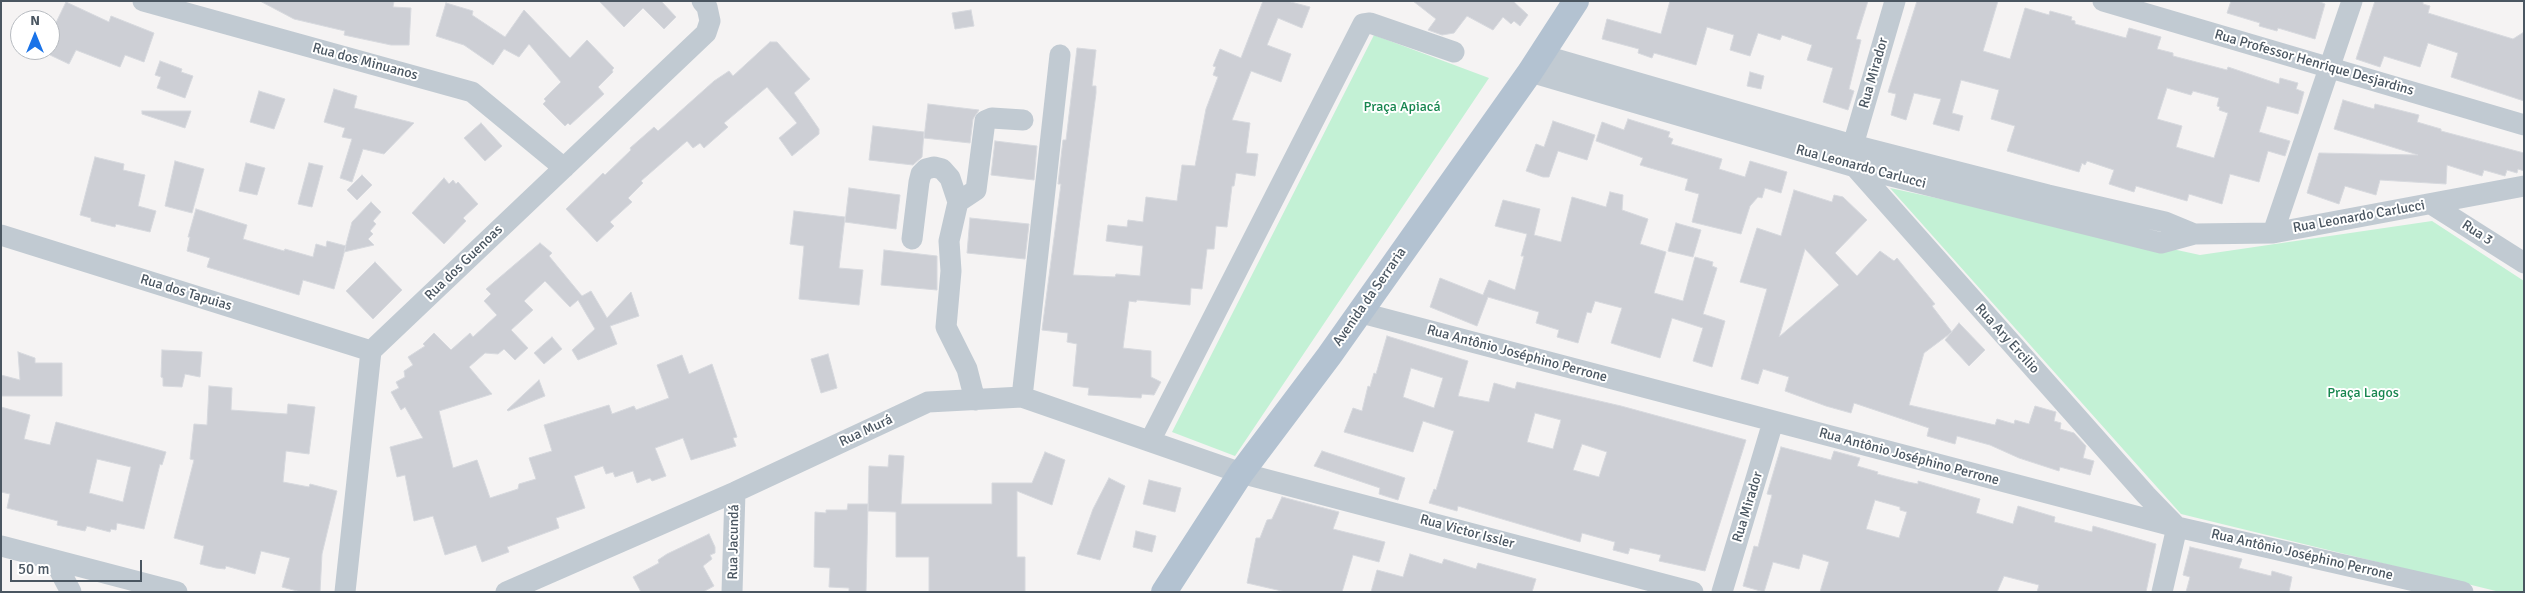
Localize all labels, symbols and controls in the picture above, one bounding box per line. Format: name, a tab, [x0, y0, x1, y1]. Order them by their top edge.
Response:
north arrow	[10, 10, 60, 60]
text: N	[30, 12, 40, 29]
street label: Rua Professor Henrique Desjardins	[2212, 26, 2416, 100]
street label: Rua Mirador	[1856, 36, 1892, 110]
street label: Rua dos Minuanos	[310, 40, 420, 84]
park label: Praça Apiacá	[1363, 99, 1441, 115]
street label: Rua Leonardo Carlucci	[1794, 142, 1928, 192]
street label: Rua Leonardo Carlucci	[2292, 197, 2426, 237]
street label: Rua 3	[2458, 217, 2496, 249]
street label: Rua dos Guenoas	[422, 222, 506, 304]
street label: Avenida da Serraria	[1330, 244, 1410, 350]
street label: Rua dos Tapuias	[138, 271, 234, 315]
street label: Rua Ary Ercilio	[1971, 301, 2043, 377]
street label: Rua Antônio Joséphino Perrone	[1425, 322, 1609, 386]
park label: Praça Lagos	[2327, 385, 2399, 401]
street label: Rua Murá	[837, 411, 895, 451]
street label: Rua Antônio Joséphino Perrone	[1817, 425, 2001, 489]
street label: Rua Mirador	[1729, 470, 1767, 544]
street label: Rua Jacundá	[725, 504, 743, 580]
street label: Rua Victor Issler	[1418, 511, 1516, 553]
street label: Rua Antônio Joséphino Perrone	[2209, 526, 2395, 584]
scale bar	[12, 550, 145, 582]
text: 50 m	[18, 560, 49, 578]

